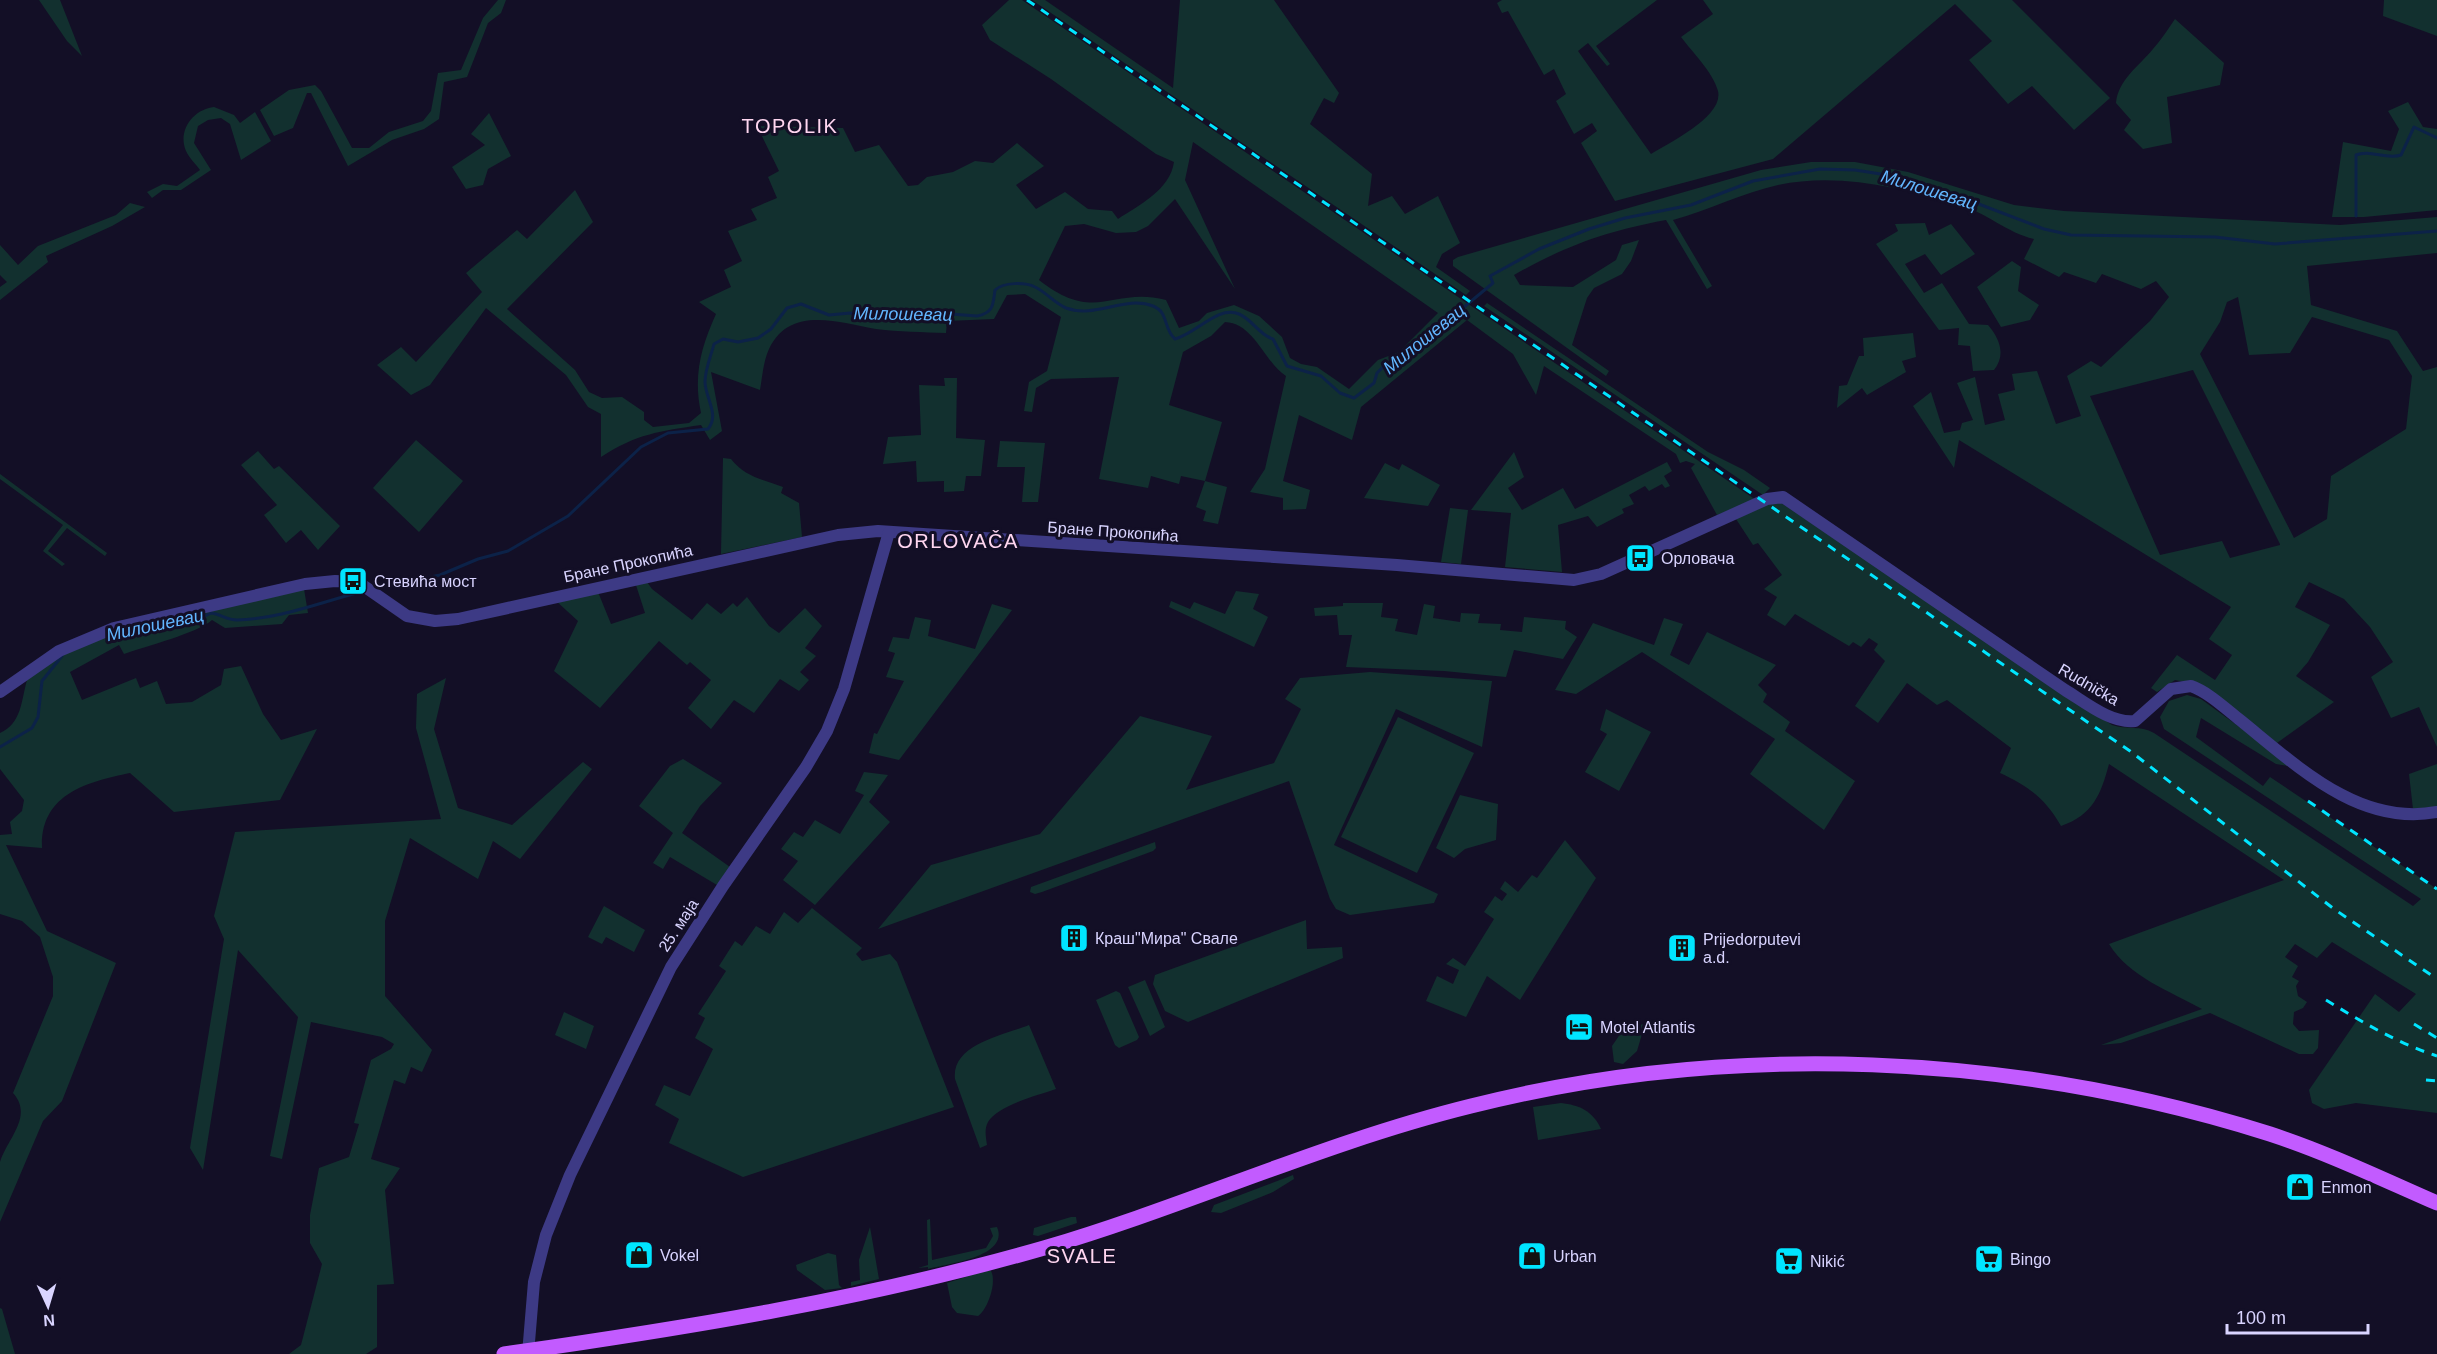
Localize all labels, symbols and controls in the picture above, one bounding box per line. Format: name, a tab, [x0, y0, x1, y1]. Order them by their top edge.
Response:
district label: TOPOLIK	[742, 115, 838, 137]
water label: Милошевац	[1879, 166, 1979, 214]
water label: Милошевац	[1379, 300, 1469, 378]
water label: Милошевац	[853, 303, 953, 325]
street label: Бране Прокопића	[1047, 518, 1179, 545]
district label: ORLOVAČA	[897, 530, 1019, 552]
street label: Бране Прокопића	[562, 542, 694, 585]
bus stop icon: Орловача	[1624, 542, 1656, 574]
place label: Орловача	[1661, 550, 1734, 567]
bus stop icon: Стевића мост	[337, 565, 369, 597]
place label: Стевића мост	[374, 573, 477, 590]
water label: Милошевац	[104, 605, 206, 645]
street label: Rudnička	[2056, 660, 2122, 709]
street label: 25. маја	[655, 896, 702, 955]
building icon: Краш"Мира" Свале	[1058, 922, 1090, 954]
place label: Краш"Мира" Свале	[1095, 930, 1238, 947]
place label: Prijedorputevi a.d.	[1703, 931, 1801, 966]
building icon: Prijedorputevi a.d.	[1666, 932, 1698, 964]
hotel icon: Motel Atlantis	[1563, 1011, 1595, 1043]
place label: Motel Atlantis	[1600, 1019, 1695, 1036]
shop icon: Enmon	[2284, 1171, 2316, 1203]
place label: Enmon	[2321, 1179, 2372, 1196]
shop icon: Vokel	[623, 1239, 655, 1271]
shop icon: Urban	[1516, 1240, 1548, 1272]
supermarket icon: Bingo	[1973, 1243, 2005, 1275]
district label: SVALE	[1047, 1245, 1117, 1267]
supermarket icon: Nikić	[1773, 1245, 1805, 1277]
place label: Vokel	[660, 1247, 699, 1264]
place label: Urban	[1553, 1248, 1597, 1265]
place label: Bingo	[2010, 1251, 2051, 1268]
place label: Nikić	[1810, 1253, 1845, 1270]
north arrow	[18, 1276, 78, 1336]
scale bar	[2227, 1297, 2368, 1335]
text: 100 m	[2236, 1308, 2286, 1328]
text: N	[43, 1312, 55, 1329]

